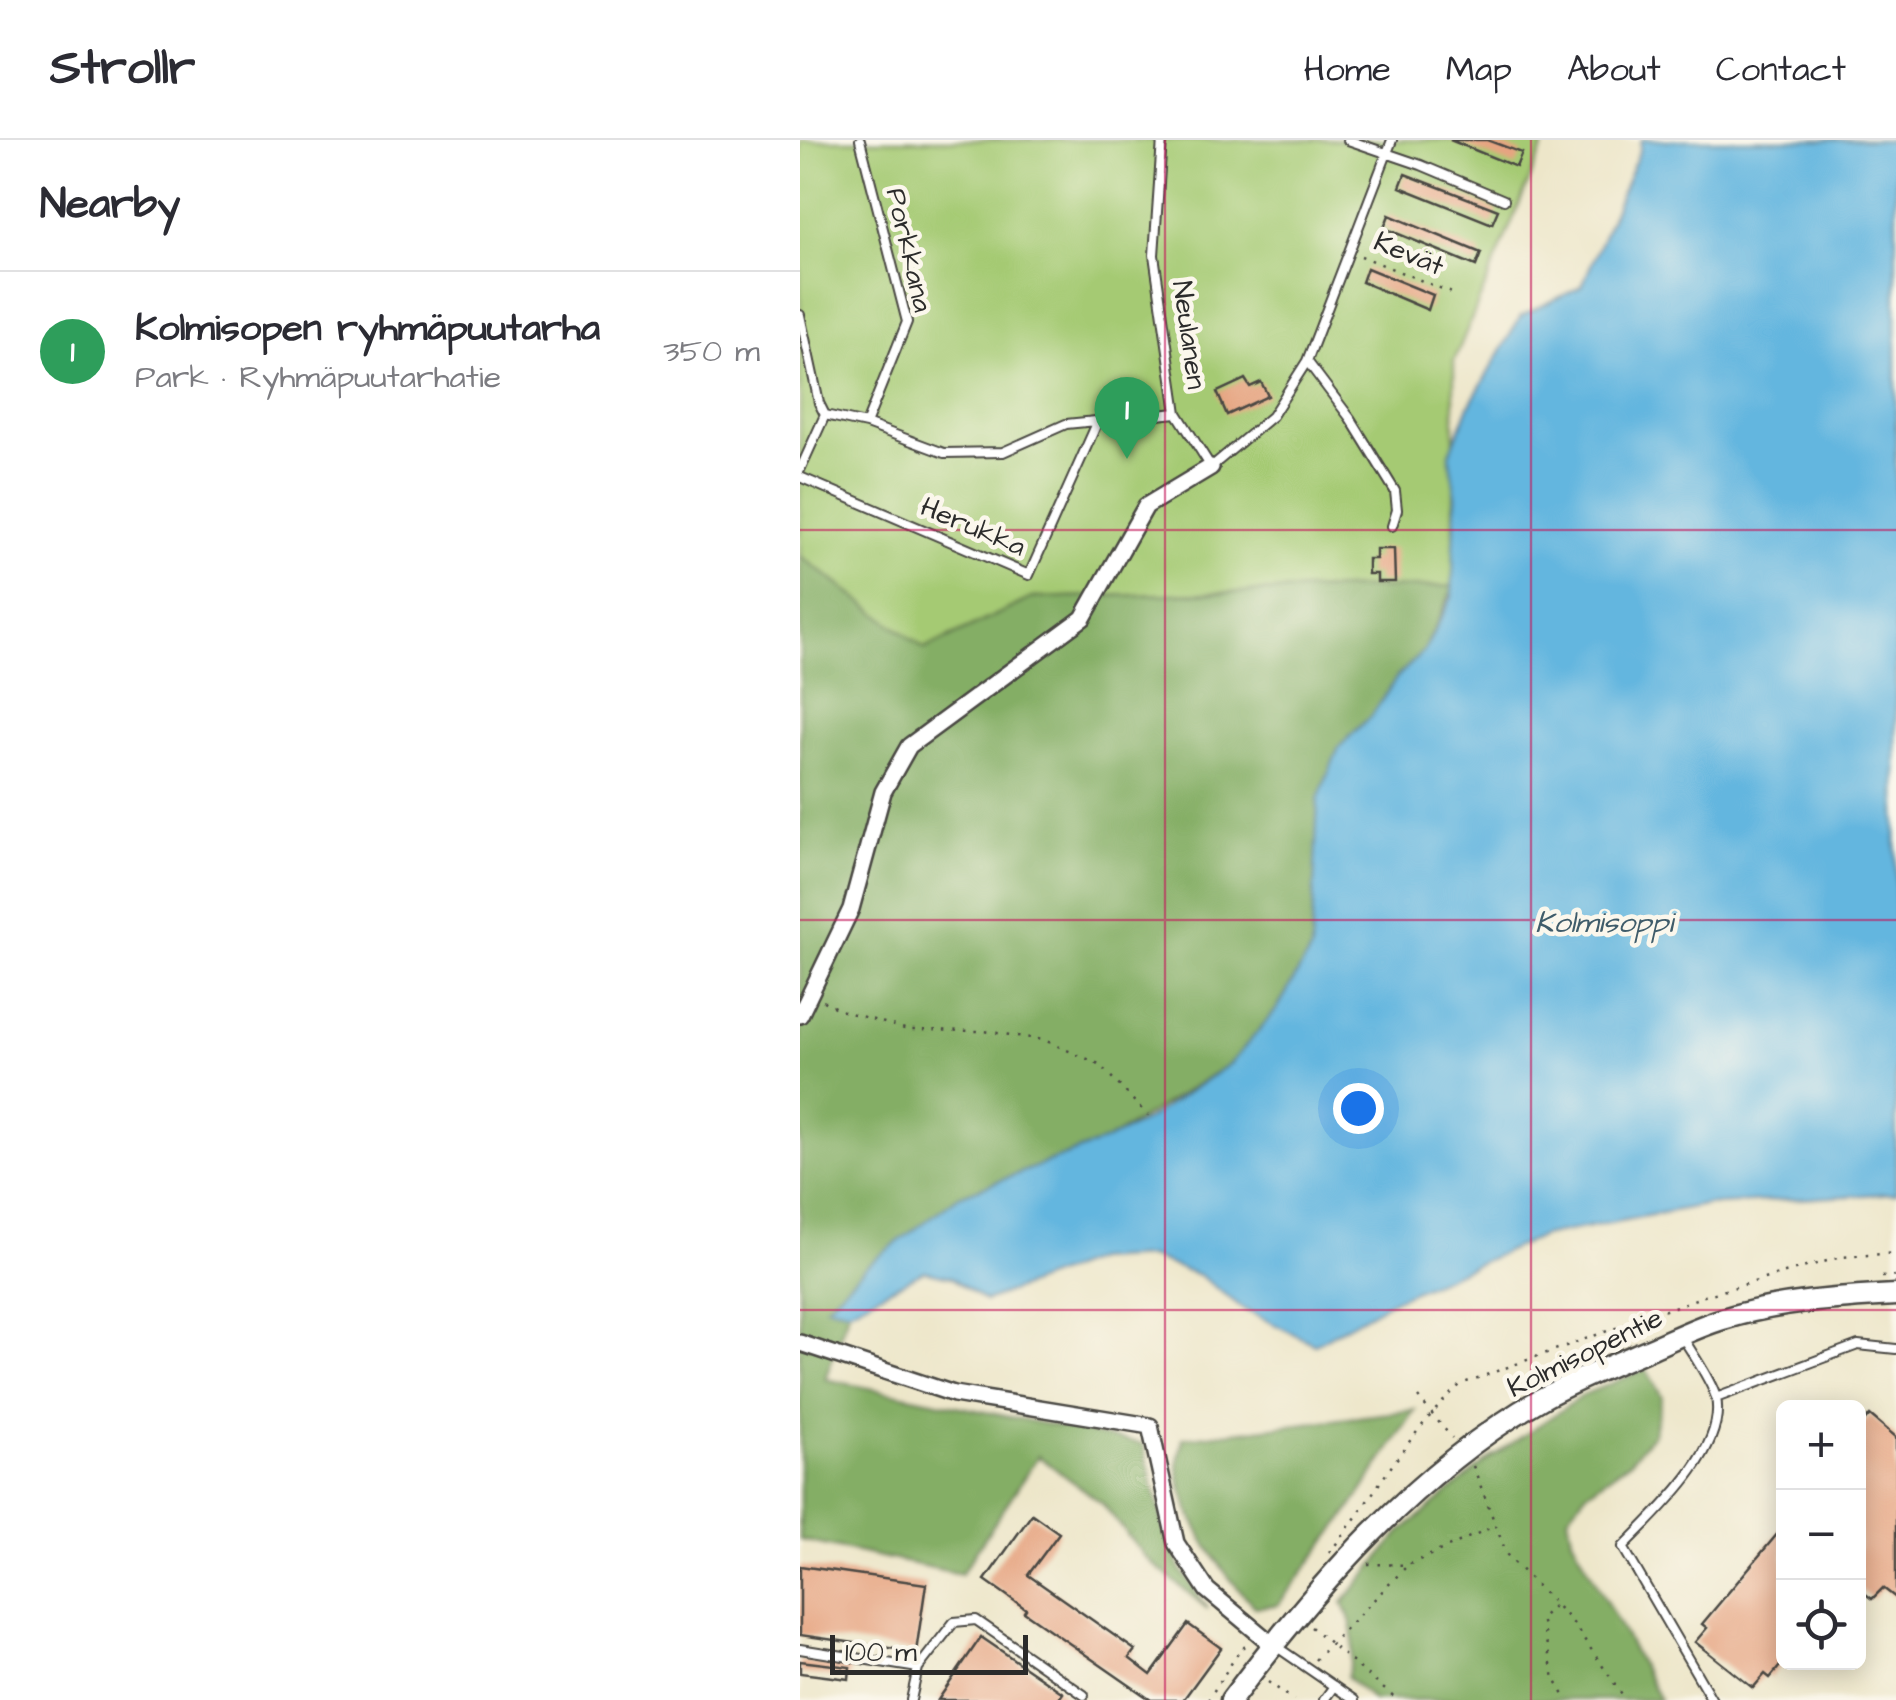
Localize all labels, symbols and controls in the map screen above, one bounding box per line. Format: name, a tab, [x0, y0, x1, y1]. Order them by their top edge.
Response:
text: Strollr	[50, 36, 195, 102]
text: Home	[1304, 45, 1391, 94]
text: Map	[1446, 45, 1512, 94]
text: About	[1567, 45, 1661, 94]
text: Contact	[1716, 45, 1846, 94]
text: Nearby	[40, 176, 180, 234]
street label: Porkkana	[876, 184, 942, 316]
street label: Kevät	[1368, 222, 1450, 286]
street label: Neulanen	[1162, 278, 1216, 392]
text: Kolmisopen ryhmäpuutarha	[135, 303, 600, 355]
text: 1	[70, 329, 75, 374]
text: 350 m	[663, 329, 760, 374]
text: Park · Ryhmäpuutarhatie	[135, 355, 501, 400]
pin: 1	[1094, 376, 1160, 459]
street label: Herukka	[915, 487, 1031, 567]
water label: Kolmisoppi	[1535, 902, 1676, 944]
your location	[1333, 1083, 1384, 1134]
street label: Kolmisopentie	[1501, 1299, 1669, 1407]
map controls	[1776, 1400, 1866, 1670]
button: +	[1776, 1400, 1866, 1490]
button: −	[1776, 1490, 1866, 1580]
button: locate	[1776, 1580, 1866, 1670]
scale bar	[830, 1630, 1028, 1674]
text: 100 m	[845, 1633, 917, 1672]

